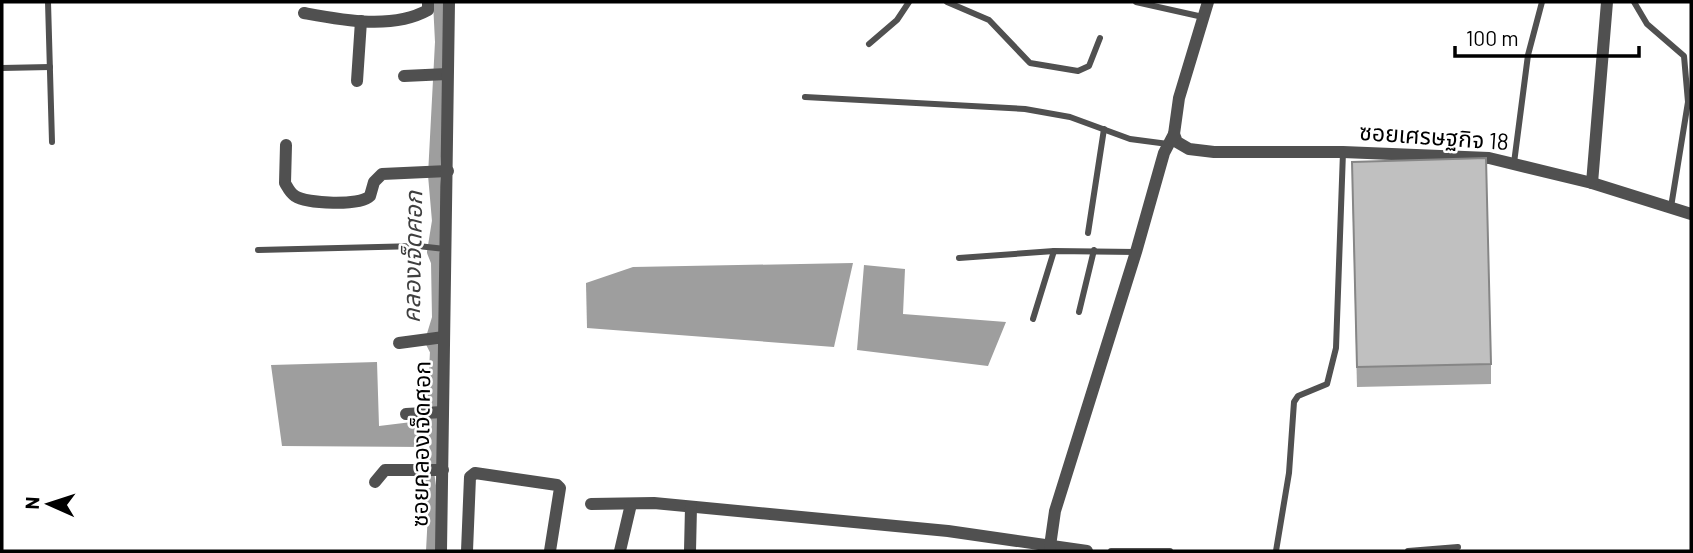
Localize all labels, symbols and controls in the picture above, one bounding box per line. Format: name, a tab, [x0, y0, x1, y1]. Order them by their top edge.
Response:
scale bar	[1455, 14, 1639, 58]
text: 100 m	[1466, 25, 1519, 50]
street label: ซอยเศรษฐกิจ 18	[1358, 117, 1510, 155]
water label: คลองเจ็ดศอก	[396, 189, 427, 323]
street label: ซอยคลองเจ็ดศอก	[405, 361, 435, 527]
north arrow	[14, 469, 84, 539]
text: N	[20, 496, 43, 510]

